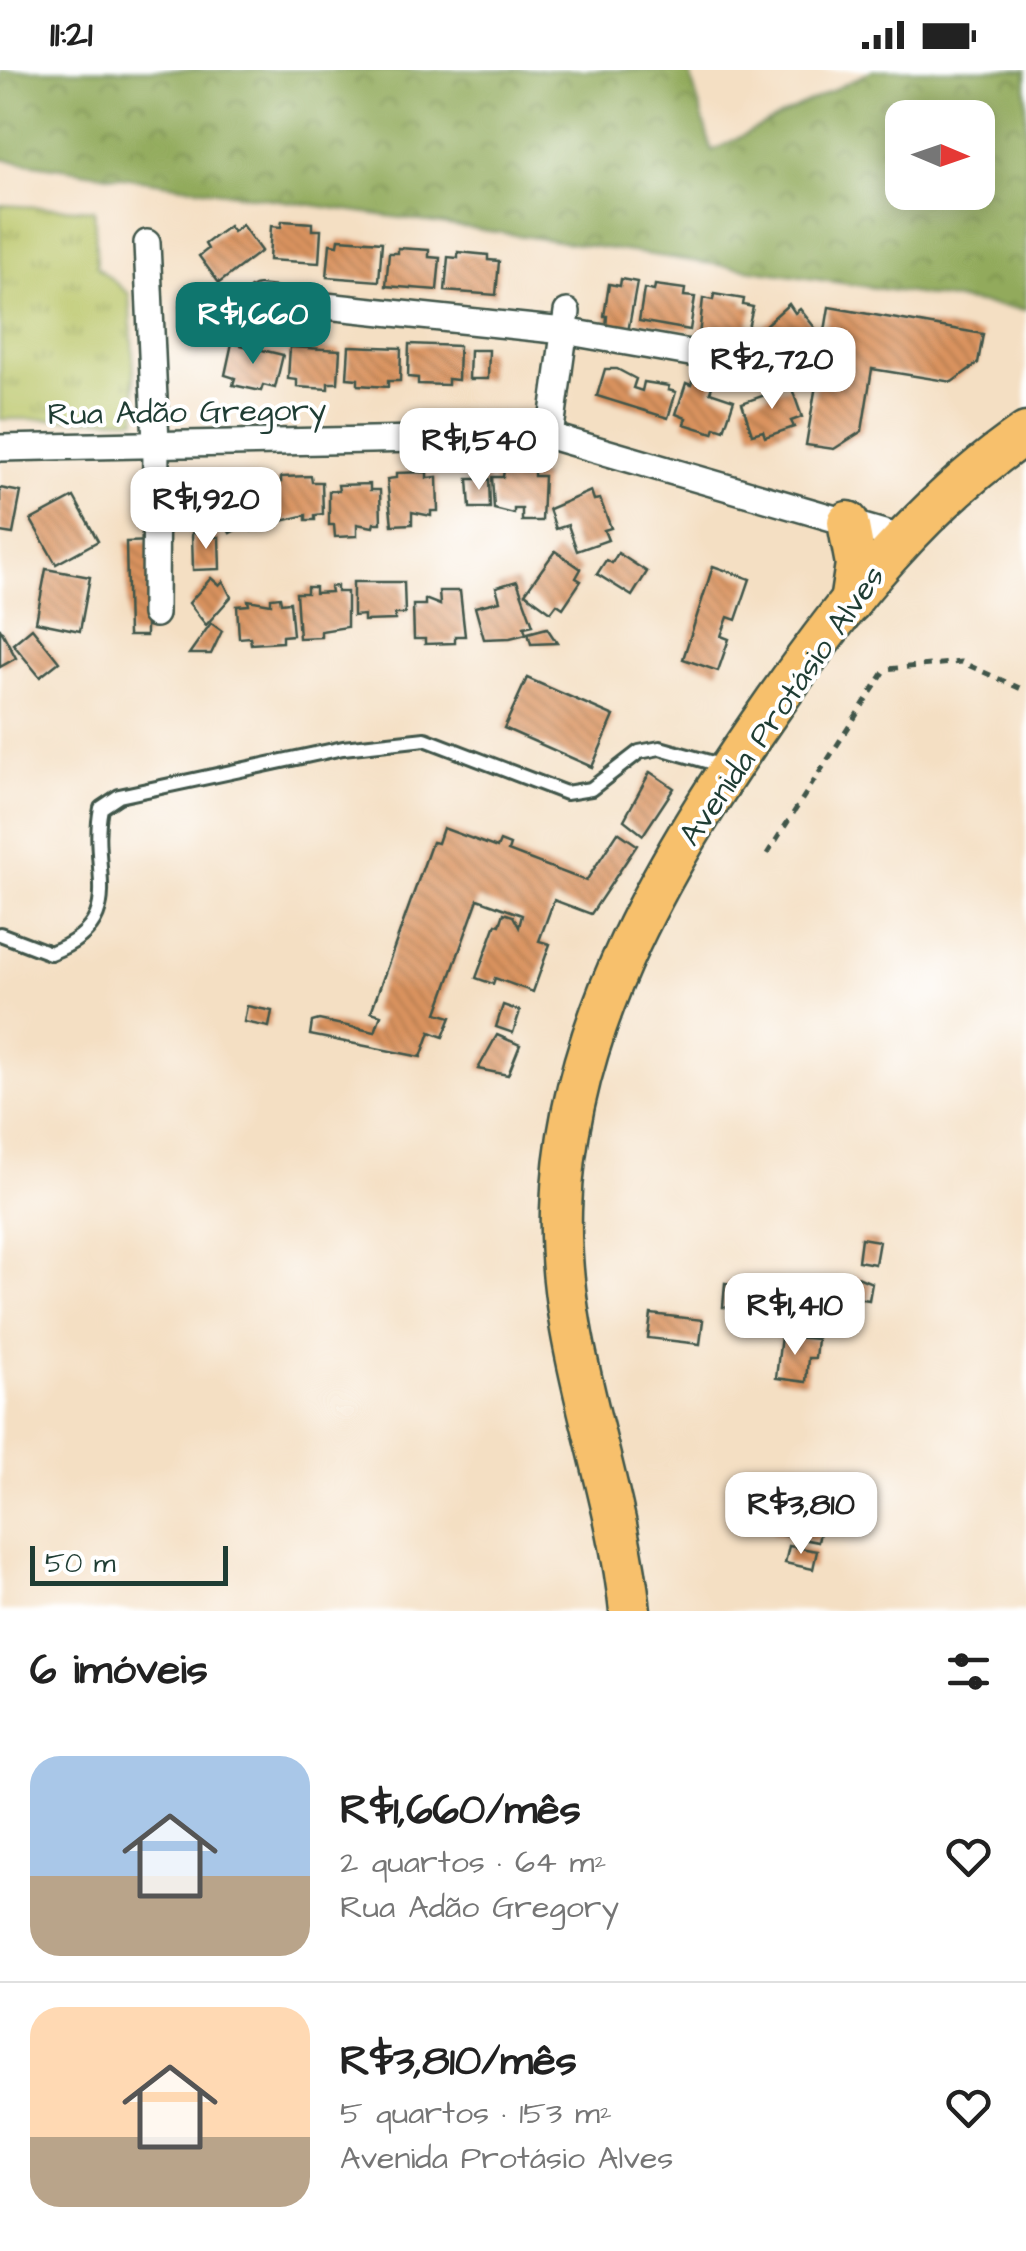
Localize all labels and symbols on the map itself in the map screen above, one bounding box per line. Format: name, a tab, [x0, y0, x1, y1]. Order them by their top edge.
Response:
north arrow	[885, 100, 995, 210]
pin: R$1,660	[161, 282, 345, 367]
pin: R$2,720	[680, 327, 864, 412]
street label: Rua Adão Gregory	[47, 388, 327, 437]
pin: R$1,540	[387, 408, 571, 493]
pin: R$1,920	[114, 467, 298, 552]
street label: Avenida Protásio Alves	[668, 556, 896, 855]
pin: R$1,410	[703, 1273, 887, 1358]
pin: R$3,810	[709, 1472, 893, 1557]
scale bar	[30, 1541, 228, 1586]

